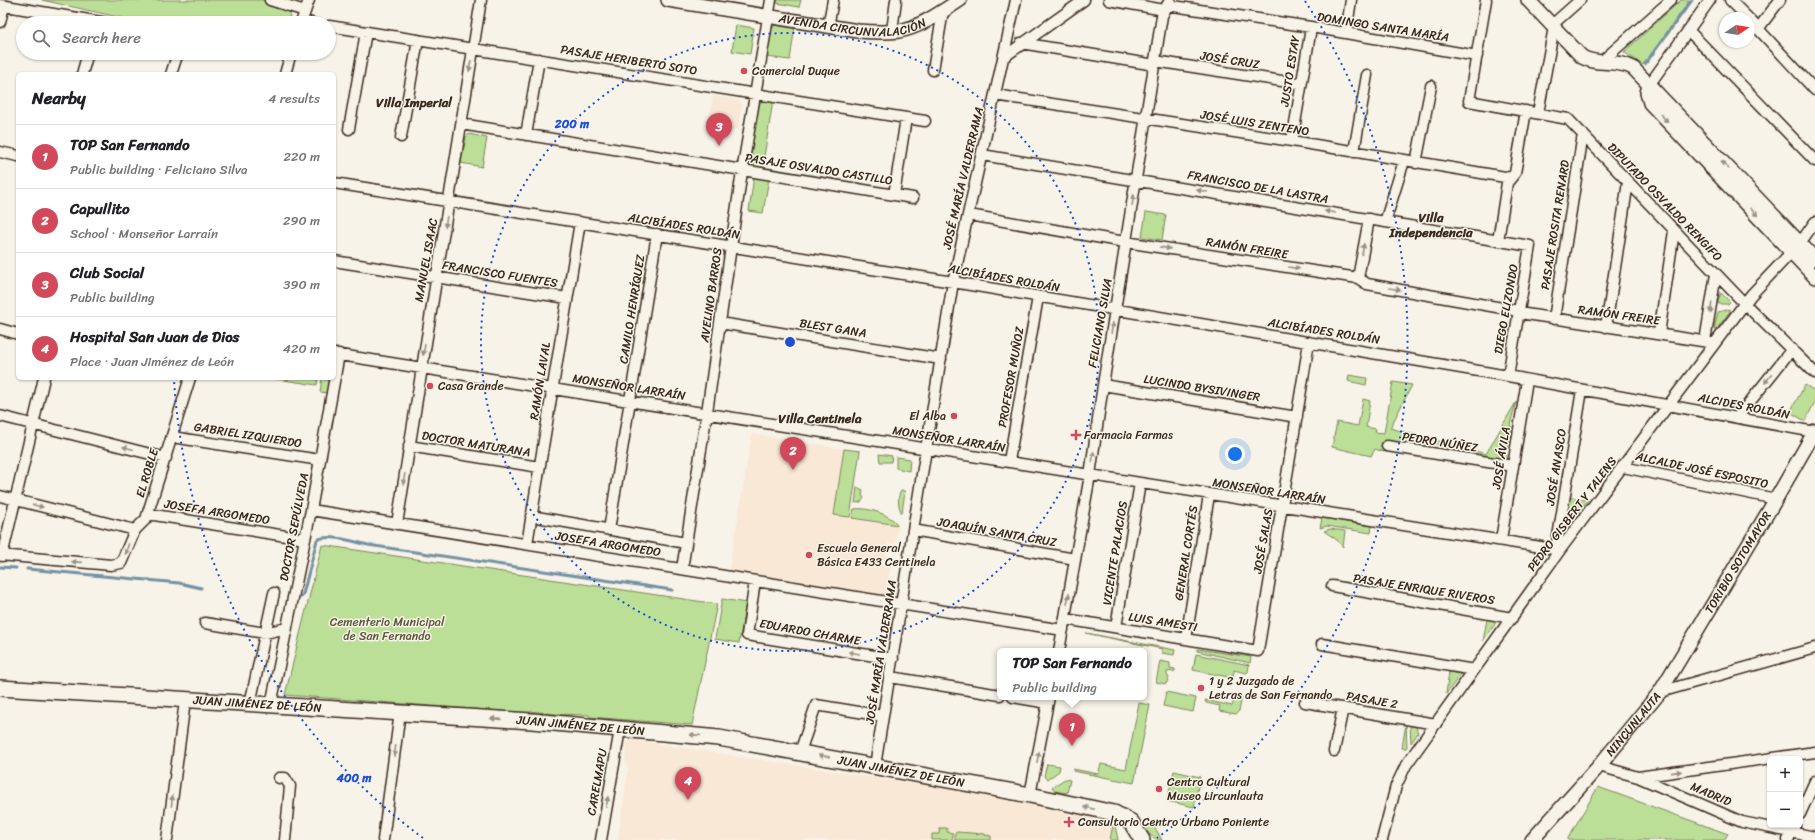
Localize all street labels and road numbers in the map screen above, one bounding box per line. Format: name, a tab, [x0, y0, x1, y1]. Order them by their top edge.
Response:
street label: DOMINGO SANTA MARÍA	[1315, 6, 1451, 48]
street label: AVENIDA CIRCUNVALACIÓN	[776, 7, 931, 43]
street label: JUSTO ESTAY	[1273, 34, 1307, 109]
street label: PASAJE HERIBERTO SOTO	[559, 38, 699, 82]
street label: JOSÉ CRUZ	[1198, 44, 1261, 76]
street label: JOSÉ LUIS ZENTENO	[1198, 103, 1311, 143]
street label: JOSÉ MARÍA VALDERRAMA	[936, 105, 990, 252]
street label: DIPUTADO OSVALDO RENGIFO	[1602, 137, 1728, 267]
street label: PASAJE OSVALDO CASTILLO	[743, 146, 895, 192]
street label: PASAJE ROSITA RENARD	[1534, 158, 1576, 291]
street label: FRANCISCO DE LA LASTRA	[1186, 164, 1330, 210]
street label: ALCIBÍADES ROLDÁN	[625, 206, 742, 246]
street label: MANUEL ISAAC	[408, 216, 444, 304]
street label: RAMÓN FREIRE	[1204, 231, 1291, 266]
street label: AVELINO BARROS	[693, 246, 729, 345]
street label: CAMILO HENRÍQUEZ	[612, 253, 652, 365]
street label: FRANCISCO FUENTES	[441, 254, 560, 294]
street label: ALCIBÍADES ROLDÁN	[945, 257, 1062, 299]
street label: DIEGO ELIZONDO	[1487, 262, 1525, 356]
street label: FELICIANO SILVA	[1081, 276, 1119, 369]
street label: RAMÓN FREIRE	[1576, 298, 1663, 332]
street label: ALCIBÍADES ROLDÁN	[1265, 311, 1382, 351]
street label: BLEST GANA	[798, 312, 868, 344]
street label: PROFESOR MUÑOZ	[991, 324, 1031, 429]
street label: RAMÓN LAVAL	[523, 340, 557, 422]
street label: MONSEÑOR LARRAÍN	[571, 367, 688, 407]
street label: LUCINDO BYSIVINGER	[1142, 368, 1262, 408]
street label: ALCIDES ROLDÁN	[1695, 386, 1792, 426]
street label: GABRIEL IZQUIERDO	[192, 416, 304, 454]
street label: MONSEÑOR LARRAÍN	[891, 419, 1008, 459]
street label: DOCTOR MATURANA	[420, 425, 532, 463]
street label: PEDRO NÚÑEZ	[1400, 425, 1480, 459]
street label: JOSÉ ÁVILA	[1485, 425, 1517, 492]
street label: JOSÉ ANASCO	[1539, 427, 1573, 508]
street label: EL ROBLE	[129, 444, 165, 500]
street label: ALCALDE JOSÉ ESPOSITO	[1633, 445, 1771, 495]
street label: PEDRO GISBERT Y TALENS	[1521, 451, 1623, 576]
street label: DOCTOR SEPÚLVEDA	[273, 471, 315, 583]
street label: MONSEÑOR LARRAÍN	[1211, 471, 1328, 511]
street label: JOSEFA ARGOMEDO	[162, 493, 272, 531]
street label: VICENTE PALACIOS	[1096, 499, 1134, 607]
street label: GENERAL CORTÉS	[1168, 503, 1204, 602]
street label: JOSÉ SALAS	[1246, 506, 1280, 576]
street label: TORIBIO SOTOMAYOR	[1698, 507, 1777, 618]
street label: JOAQUÍN SANTA CRUZ	[934, 510, 1059, 553]
street label: JOSEFA ARGOMEDO	[553, 525, 663, 563]
street label: PASAJE ENRIQUE RIVEROS	[1352, 567, 1497, 611]
street label: JOSÉ MARÍA VALDERRAMA	[859, 578, 903, 727]
street label: LUIS AMESTI	[1127, 606, 1199, 638]
street label: EDUARDO CHARME	[758, 612, 864, 652]
street label: PASAJE 2	[1345, 685, 1399, 715]
street label: NINCUNLAUTA	[1600, 687, 1667, 761]
street label: JUAN JIMÉNEZ DE LEÓN	[192, 689, 323, 719]
street label: JUAN JIMÉNEZ DE LEÓN	[515, 709, 646, 742]
street label: CARELMAPU	[580, 746, 614, 817]
street label: JUAN JIMÉNEZ DE LEÓN	[835, 749, 967, 794]
street label: MADRID	[1687, 775, 1736, 813]

